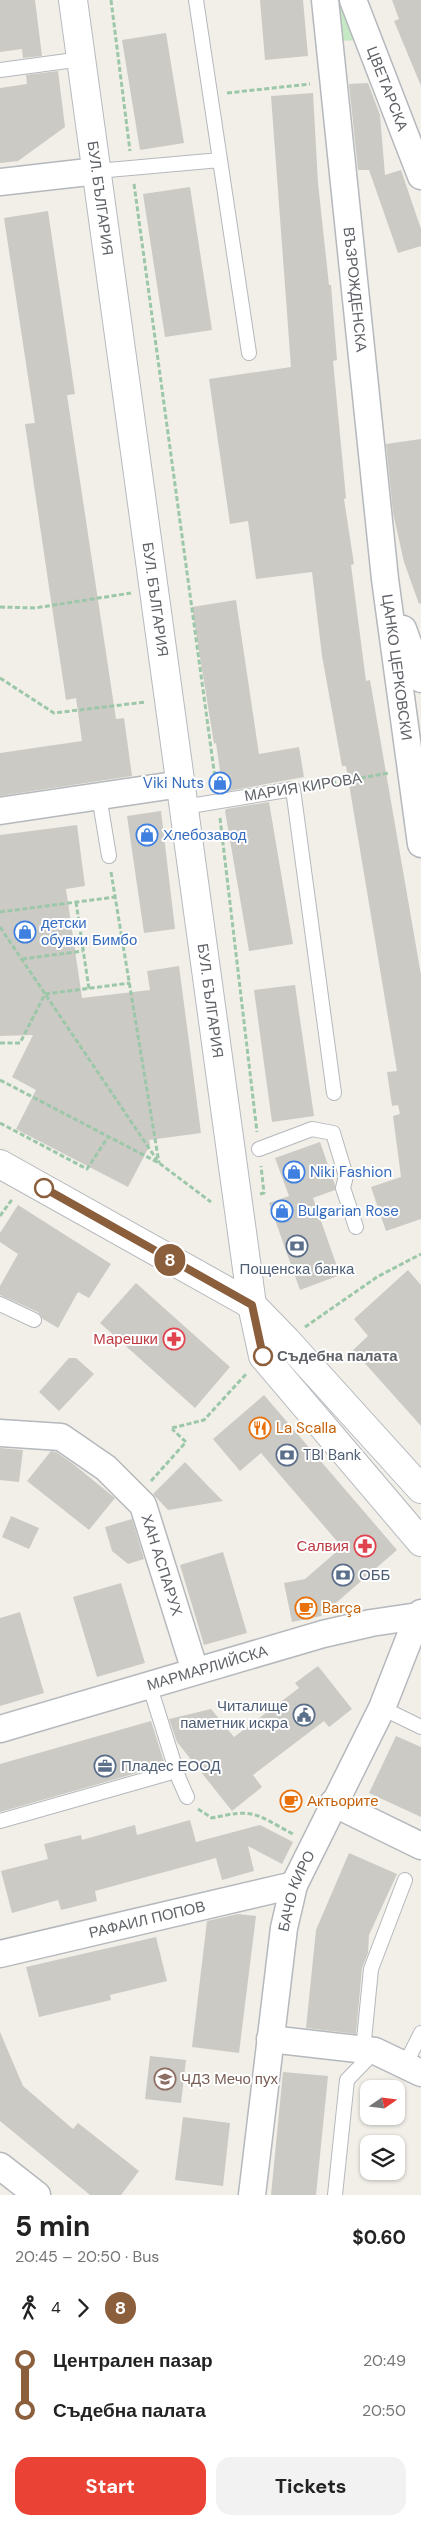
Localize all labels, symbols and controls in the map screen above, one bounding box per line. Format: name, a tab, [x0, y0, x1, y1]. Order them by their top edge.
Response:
street label: ЦВЕТАРСКА	[362, 43, 413, 134]
street label: БУЛ. БЪЛГАРИЯ	[82, 140, 118, 257]
street label: ВЪЗРОЖДЕНСКА	[339, 226, 371, 353]
street label: БУЛ. БЪЛГАРИЯ	[137, 541, 173, 658]
street label: ЦАНКО ЦЕРКОВСКИ	[377, 593, 417, 742]
street label: МАРИЯ КИРОВА	[243, 768, 363, 806]
shop icon: Viki Nuts	[208, 771, 232, 795]
place label: Viki Nuts	[143, 773, 204, 793]
shop icon: Хлебозавод	[135, 823, 159, 847]
place label: Хлебозавод	[163, 825, 247, 845]
place label: детски обувки Бимбо	[41, 913, 137, 950]
shop icon: детски обувки Бимбо	[13, 920, 37, 944]
street label: БУЛ. БЪЛГАРИЯ	[193, 942, 228, 1059]
shop icon: Niki Fashion	[282, 1160, 306, 1184]
place label: Niki Fashion	[310, 1162, 392, 1182]
unlabelled marker	[34, 1178, 54, 1198]
shop icon: Bulgarian Rose	[270, 1199, 294, 1223]
place label: Bulgarian Rose	[298, 1201, 399, 1221]
bank icon: Пощенска банка	[285, 1234, 309, 1258]
line badge: 8	[154, 1244, 186, 1276]
text: 8	[164, 1248, 176, 1272]
place label: Пощенска банка	[240, 1259, 355, 1279]
pharmacy icon: Марешки	[162, 1327, 186, 1351]
place label: Марешки	[93, 1329, 158, 1349]
marker: Съдебна палата	[253, 1346, 273, 1366]
place label: Съдебна палата	[277, 1346, 398, 1366]
restaurant icon: La Scalla	[248, 1416, 272, 1440]
place label: La Scalla	[276, 1418, 336, 1438]
bank icon: TBI Bank	[275, 1443, 299, 1467]
place label: TBI Bank	[303, 1445, 362, 1465]
street label: ХАН АСПАРУХ	[137, 1512, 187, 1618]
pharmacy icon: Салвия	[353, 1534, 377, 1558]
place label: Салвия	[296, 1536, 349, 1556]
bank icon: ОББ	[331, 1563, 355, 1587]
place label: ОББ	[359, 1565, 391, 1585]
cafe icon: Barça	[294, 1596, 318, 1620]
place label: Barça	[322, 1598, 361, 1618]
street label: МАРМАРЛИЙСКА	[144, 1641, 270, 1695]
place label: Читалище паметник искра	[180, 1696, 289, 1733]
public building icon: Читалище паметник искра	[292, 1703, 316, 1727]
office icon: Пладес ЕООД	[93, 1754, 117, 1778]
place label: Пладес ЕООД	[121, 1756, 221, 1776]
cafe icon: Актьорите	[279, 1789, 303, 1813]
place label: Актьорите	[307, 1791, 379, 1811]
street label: БАЧО КИРО	[273, 1847, 320, 1934]
street label: РАФАИЛ ПОПОВ	[87, 1896, 207, 1943]
school or university icon: ЧДЗ Мечо пух	[153, 2067, 177, 2091]
place label: ЧДЗ Мечо пух	[181, 2069, 278, 2089]
north arrow	[360, 2080, 405, 2125]
map controls	[360, 2080, 405, 2180]
button: layers	[360, 2135, 405, 2180]
text: 5 min	[15, 2208, 90, 2245]
text: $0.60	[352, 2225, 406, 2250]
text: 20:45 – 20:50 · Bus	[15, 2246, 159, 2267]
icon: walk	[15, 2294, 43, 2322]
icon: forward	[69, 2294, 97, 2322]
text: 8	[115, 2296, 126, 2320]
text: 4	[51, 2297, 61, 2318]
text: Централен пазар	[53, 2348, 213, 2373]
text: 20:49	[363, 2350, 406, 2371]
text: Съдебна палата	[53, 2398, 206, 2423]
text: 20:50	[362, 2400, 406, 2421]
button: Start	[15, 2457, 206, 2515]
button: Tickets	[216, 2457, 406, 2515]

